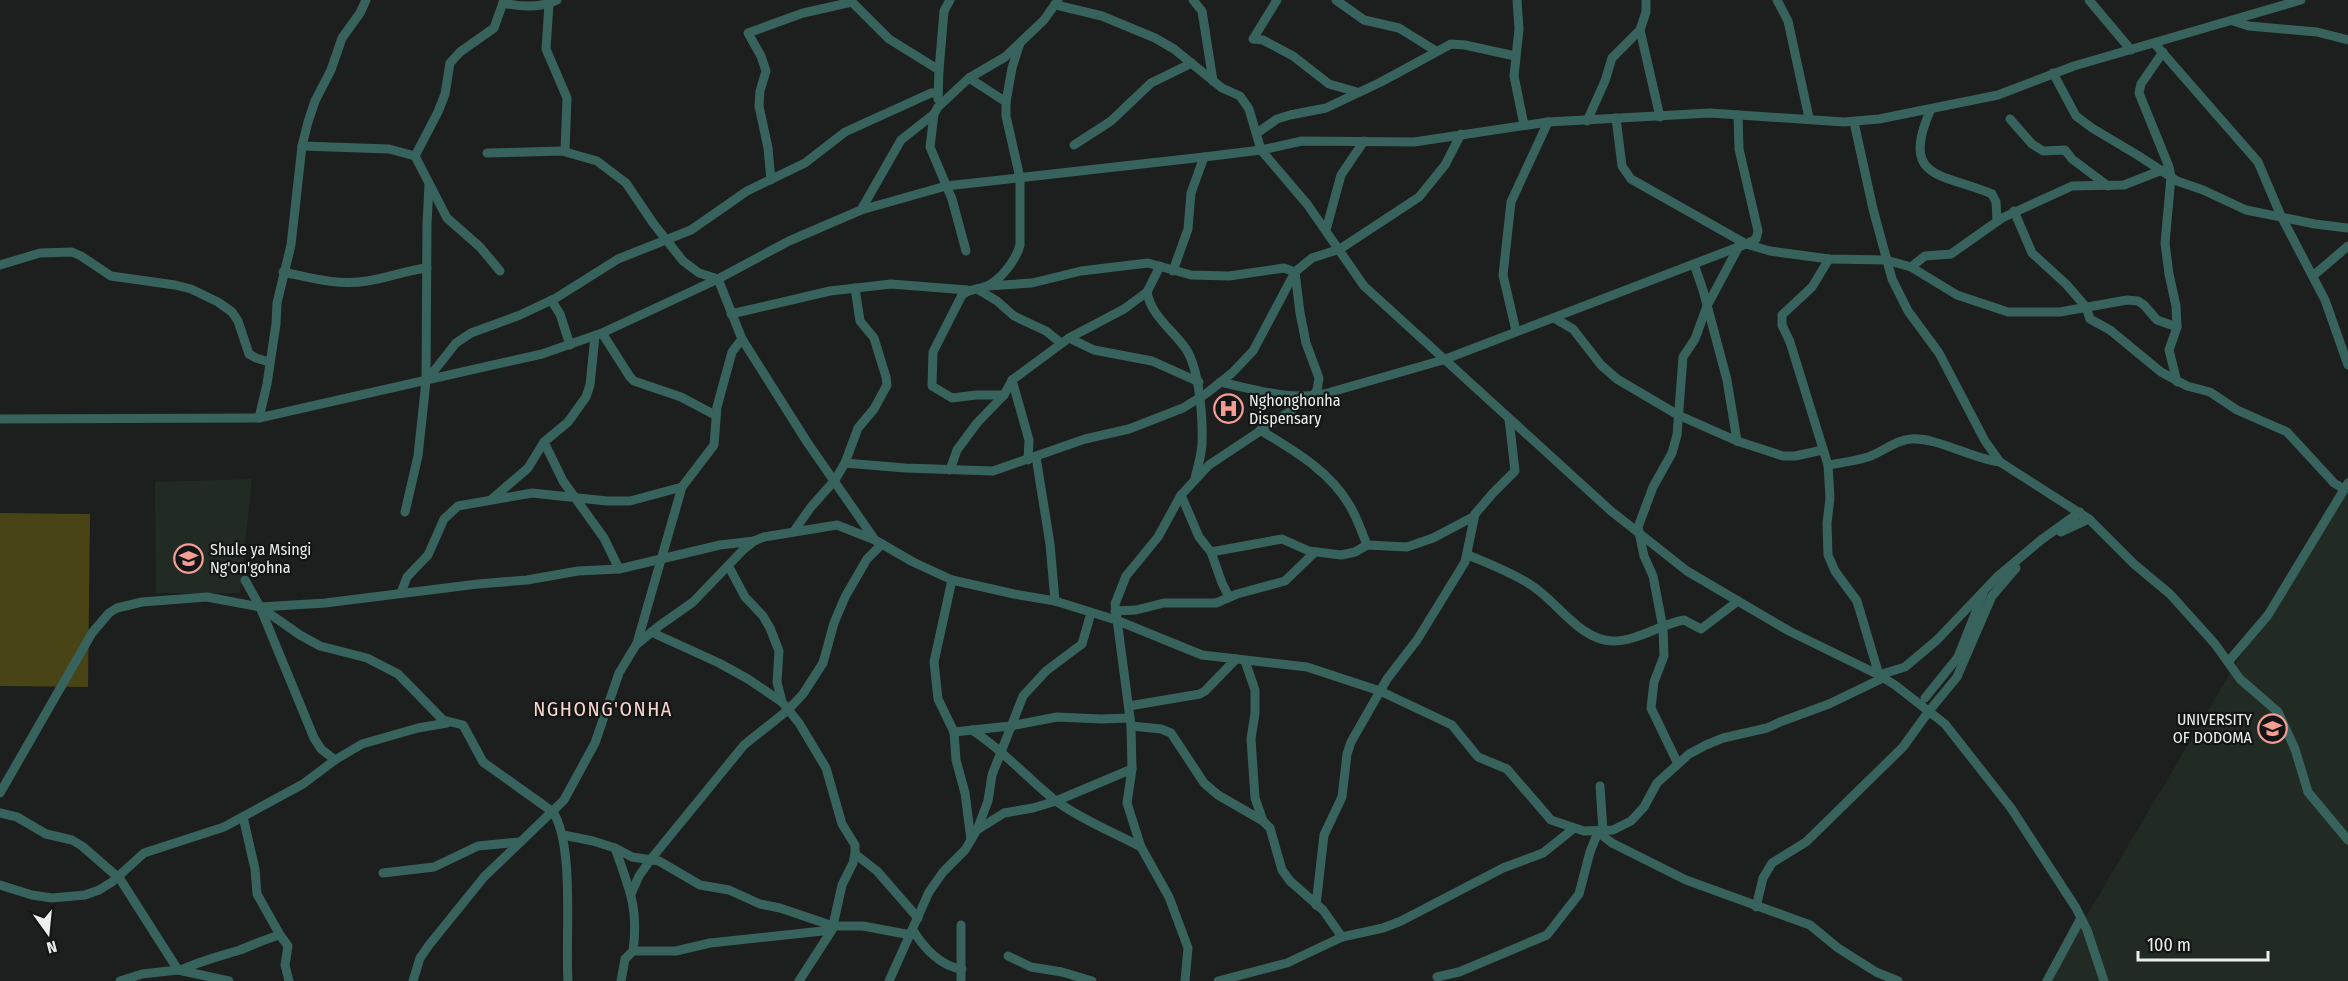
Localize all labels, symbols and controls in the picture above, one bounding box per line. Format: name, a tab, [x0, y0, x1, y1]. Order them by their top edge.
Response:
place label: Nghonghonha Dispensary	[1249, 391, 1341, 428]
hospital icon: Nghonghonha Dispensary	[1212, 393, 1244, 425]
place label: Shule ya Msingi Ng'on'gohna	[210, 540, 311, 577]
school or university icon: Shule ya Msingi Ng'on'gohna	[173, 542, 205, 574]
district label: NGHONG'ONHA	[533, 697, 673, 721]
place label: UNIVERSITY OF DODOMA	[2173, 710, 2253, 747]
school or university icon: UNIVERSITY OF DODOMA	[2257, 712, 2289, 744]
north arrow	[18, 903, 78, 963]
scale bar	[2138, 924, 2268, 962]
text: 100 m	[2147, 934, 2191, 956]
text: N	[45, 937, 59, 957]

